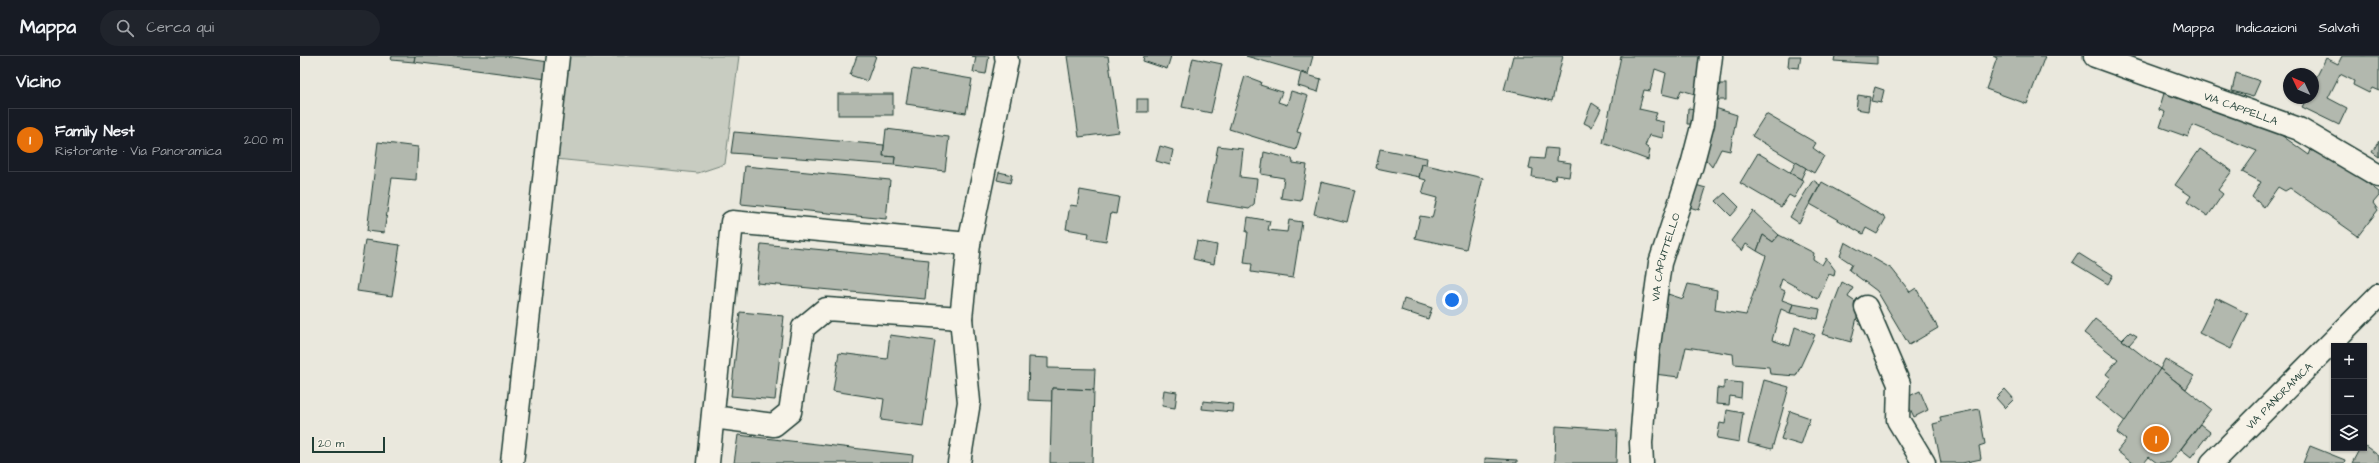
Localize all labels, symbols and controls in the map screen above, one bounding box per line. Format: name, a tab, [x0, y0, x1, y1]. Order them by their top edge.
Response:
search box	[100, 10, 380, 46]
text: Mappa	[20, 14, 76, 41]
icon: search	[114, 17, 136, 39]
text: Cerca qui	[146, 17, 214, 38]
text: Mappa	[2173, 18, 2214, 38]
text: Indicazioni	[2236, 18, 2297, 38]
text: Salvati	[2319, 18, 2359, 38]
north arrow	[2283, 68, 2319, 104]
text: Vicino	[16, 70, 61, 94]
street label: VIA CAPPELLA	[2202, 89, 2280, 129]
text: Family Nest	[55, 121, 135, 142]
text: 1	[29, 131, 31, 149]
text: 200 m	[244, 131, 283, 149]
text: Ristorante · Via Panoramica	[55, 142, 222, 160]
street label: VIA CAPUTTELLO	[1648, 210, 1684, 302]
your location	[1442, 290, 1462, 310]
map controls	[2331, 343, 2367, 451]
button: +	[2331, 343, 2367, 379]
street label: VIA PANORAMICA	[2243, 359, 2316, 433]
button: −	[2331, 379, 2367, 415]
button: layers	[2331, 415, 2367, 451]
pin: 1	[2143, 424, 2169, 454]
scale bar	[312, 435, 385, 454]
text: 20 m	[318, 436, 344, 451]

